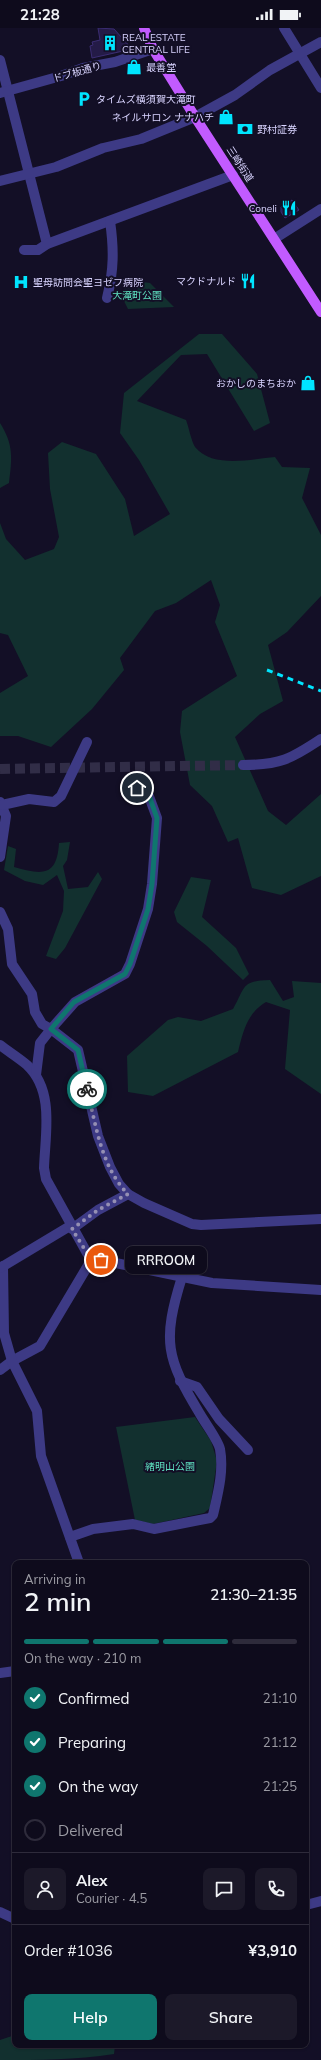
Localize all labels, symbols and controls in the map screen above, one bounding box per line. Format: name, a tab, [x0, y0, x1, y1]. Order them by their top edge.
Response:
text: 21:28	[20, 5, 60, 24]
place label: REAL ESTATE CENTRAL LIFE	[122, 31, 190, 56]
building icon: REAL ESTATE CENTRAL LIFE	[101, 34, 119, 52]
shop icon: 最善堂	[125, 58, 143, 76]
street label: ドブ板通り	[51, 59, 103, 85]
place label: 最善堂	[146, 61, 176, 74]
parking icon: タイムズ横須賀大滝町	[75, 90, 93, 108]
place label: タイムズ横須賀大滝町	[96, 93, 196, 106]
shop icon: ネイルサロン ナナハチ	[217, 108, 235, 126]
place label: ネイルサロン ナナハチ	[111, 111, 214, 124]
bank icon: 野村証券	[236, 120, 254, 138]
place label: 野村証券	[257, 123, 297, 136]
street label: 三崎街道	[224, 144, 256, 184]
restaurant icon: Coneli	[280, 199, 298, 217]
place label: Coneli	[249, 202, 277, 215]
restaurant icon: マクドナルド	[239, 272, 257, 290]
hospital icon: 聖母訪問会聖ヨゼフ病院	[12, 273, 30, 291]
place label: マクドナルド	[176, 275, 236, 288]
place label: 聖母訪問会聖ヨゼフ病院	[33, 276, 143, 289]
park label: 大滝町公園	[112, 289, 162, 302]
shop icon: おかしのまちおか	[299, 374, 317, 392]
place label: おかしのまちおか	[216, 377, 296, 390]
pin	[120, 771, 154, 805]
icon: home	[126, 777, 148, 799]
courier	[67, 1069, 107, 1109]
icon: bike	[76, 1078, 98, 1100]
pin	[84, 1243, 118, 1277]
callout: RRROOM	[125, 1246, 207, 1274]
icon: bag	[90, 1249, 112, 1271]
text: RRROOM	[137, 1252, 195, 1268]
park label: 緒明山公園	[145, 1460, 195, 1473]
text: Arriving in	[24, 1571, 86, 1587]
text: 2 min	[24, 1585, 92, 1618]
text: 21:30–21:35	[210, 1585, 297, 1604]
text: On the way · 210 m	[24, 1650, 141, 1666]
icon: check	[24, 1687, 46, 1709]
text: Confirmed	[58, 1689, 129, 1708]
text: 21:10	[263, 1690, 297, 1706]
icon: check	[24, 1731, 46, 1753]
text: Preparing	[58, 1733, 126, 1752]
text: 21:12	[263, 1734, 297, 1750]
icon: check	[24, 1775, 46, 1797]
text: On the way	[58, 1777, 138, 1796]
text: 21:25	[263, 1778, 297, 1794]
text: Delivered	[58, 1821, 123, 1840]
button: person	[24, 1868, 66, 1910]
button: chat	[203, 1868, 245, 1910]
button: phone	[255, 1868, 297, 1910]
text: Alex	[76, 1871, 108, 1890]
text: Courier · 4.5	[76, 1890, 147, 1906]
text: Order #1036	[24, 1941, 112, 1960]
text: ¥3,910	[248, 1941, 297, 1960]
button: Help	[24, 1994, 157, 2040]
button: Share	[165, 1994, 297, 2040]

